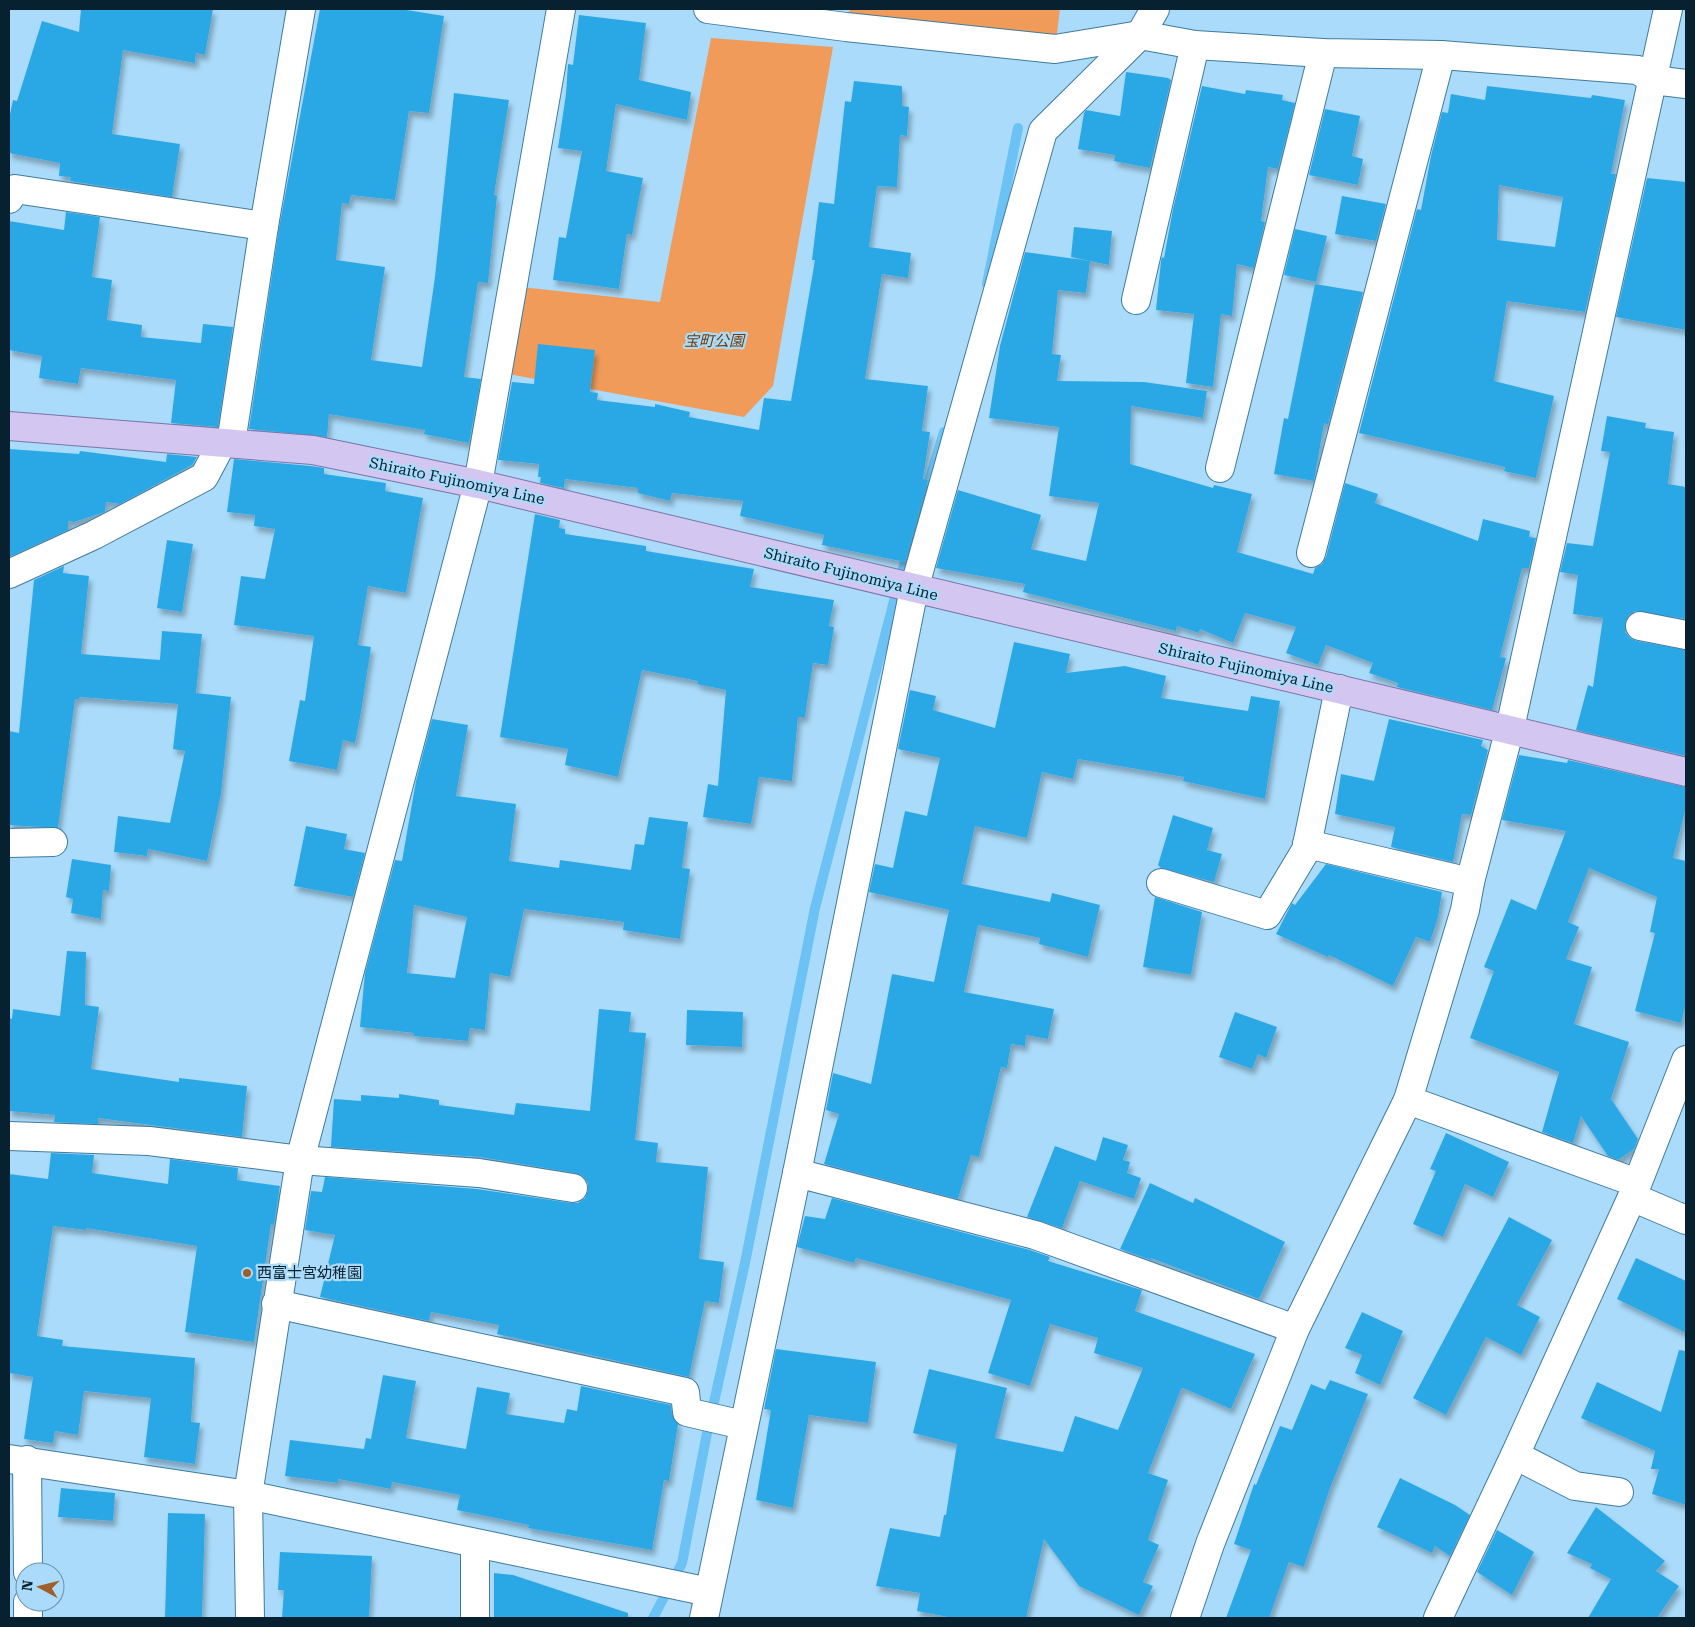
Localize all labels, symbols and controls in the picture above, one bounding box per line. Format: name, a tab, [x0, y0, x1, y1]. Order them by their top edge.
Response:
park label: 宝町公園	[684, 332, 746, 350]
street label: Shiraito Fujinomiya Line	[368, 454, 546, 508]
street label: Shiraito Fujinomiya Line	[762, 544, 940, 604]
street label: Shiraito Fujinomiya Line	[1157, 639, 1335, 697]
place label: 西富士宮幼稚園	[257, 1264, 362, 1282]
marker: 西富士宮幼稚園	[241, 1267, 253, 1279]
north arrow	[15, 1562, 65, 1612]
text: N	[18, 1579, 36, 1592]

